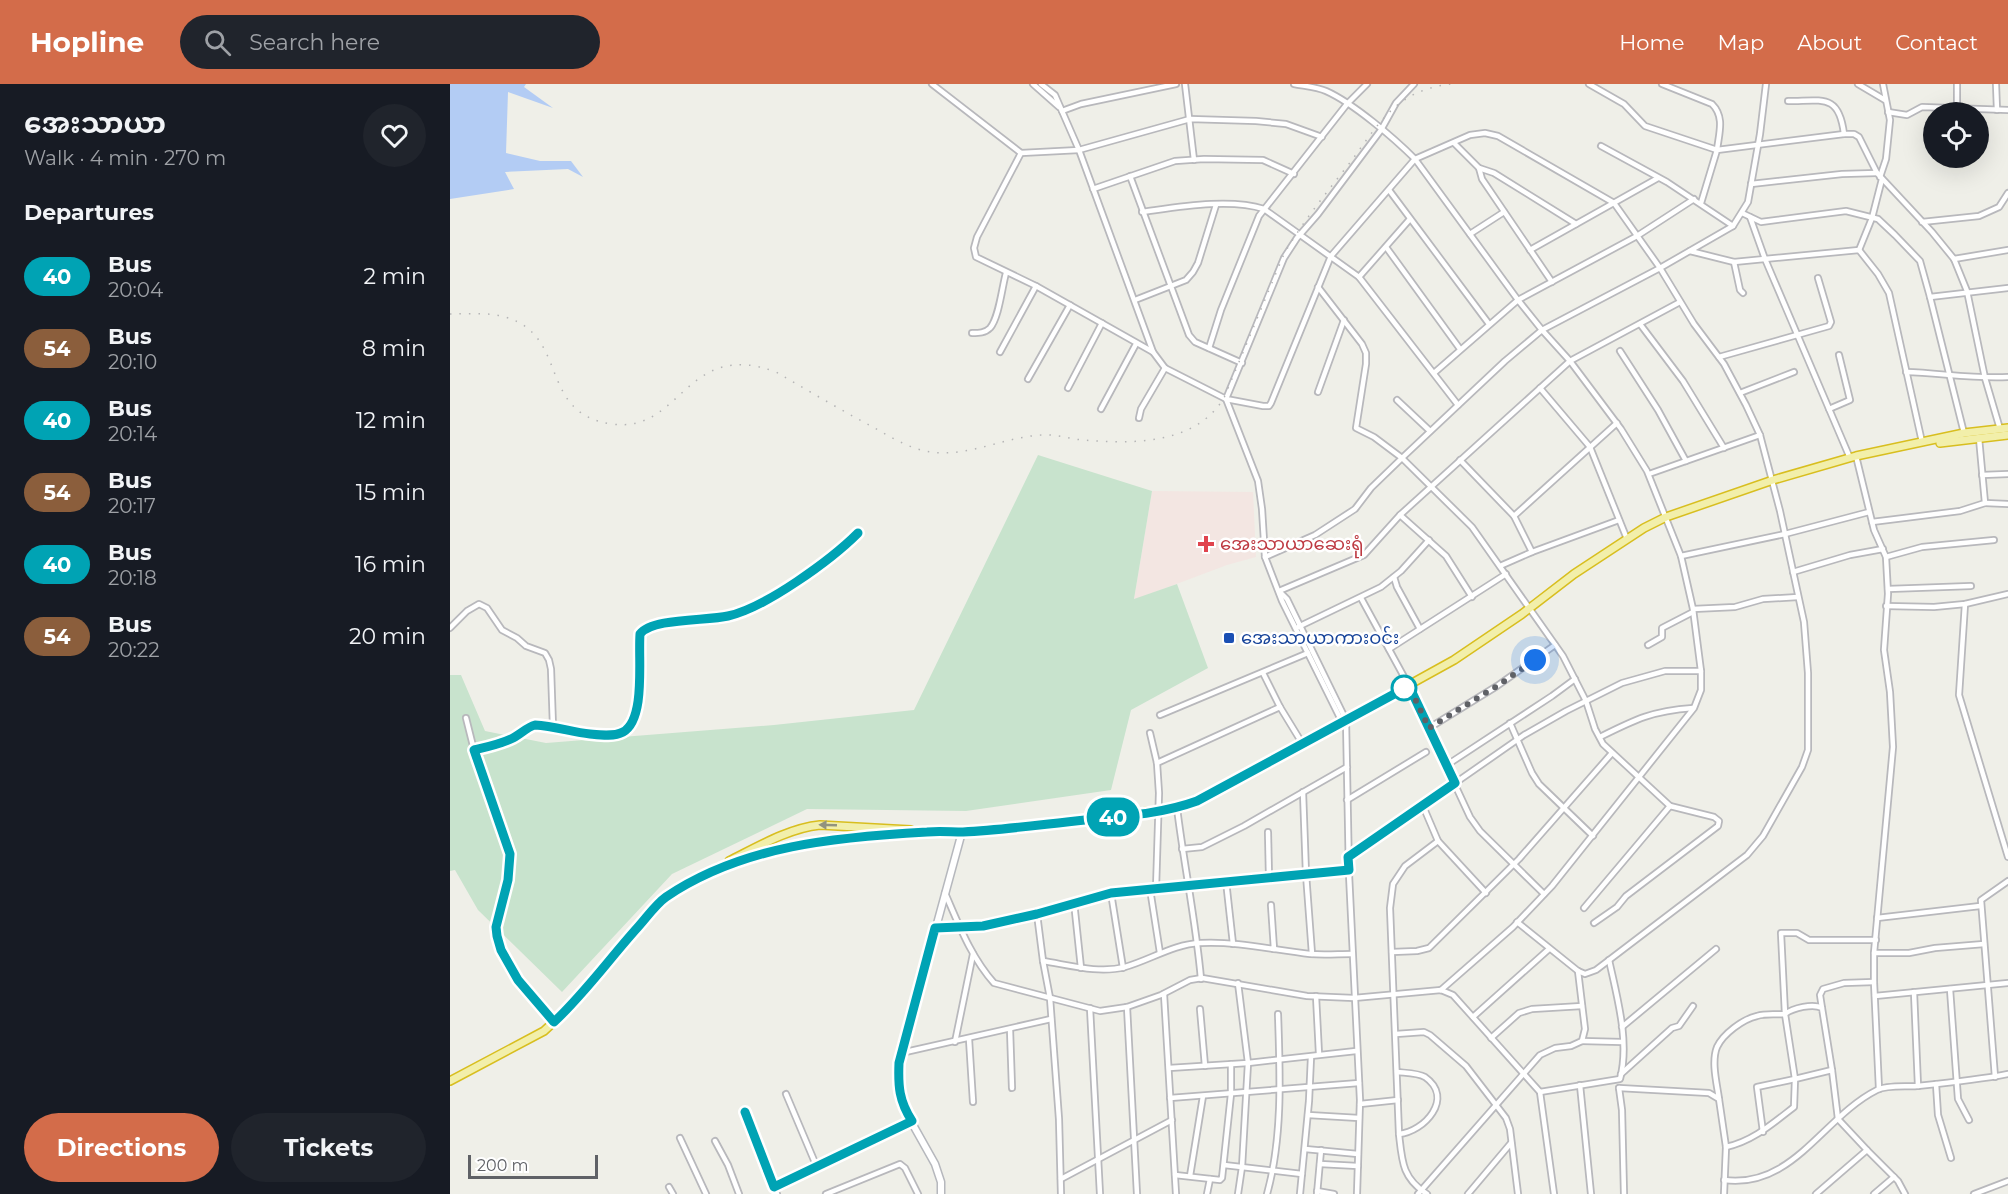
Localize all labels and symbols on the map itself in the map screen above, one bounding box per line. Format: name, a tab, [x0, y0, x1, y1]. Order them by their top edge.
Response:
place label: အေးသာယာဆေးရုံ	[1220, 533, 1363, 559]
marker: အေးသာယာဆေးရုံ	[1197, 535, 1215, 553]
place label: အေးသာယာကားဝင်း	[1241, 625, 1399, 649]
marker: အေးသာယာကားဝင်း	[1222, 631, 1236, 645]
your location	[1520, 645, 1550, 675]
unlabelled marker	[1391, 675, 1417, 701]
line badge: 40	[1086, 798, 1140, 836]
one-way arrow	[818, 821, 837, 830]
scale bar	[468, 1152, 598, 1180]

